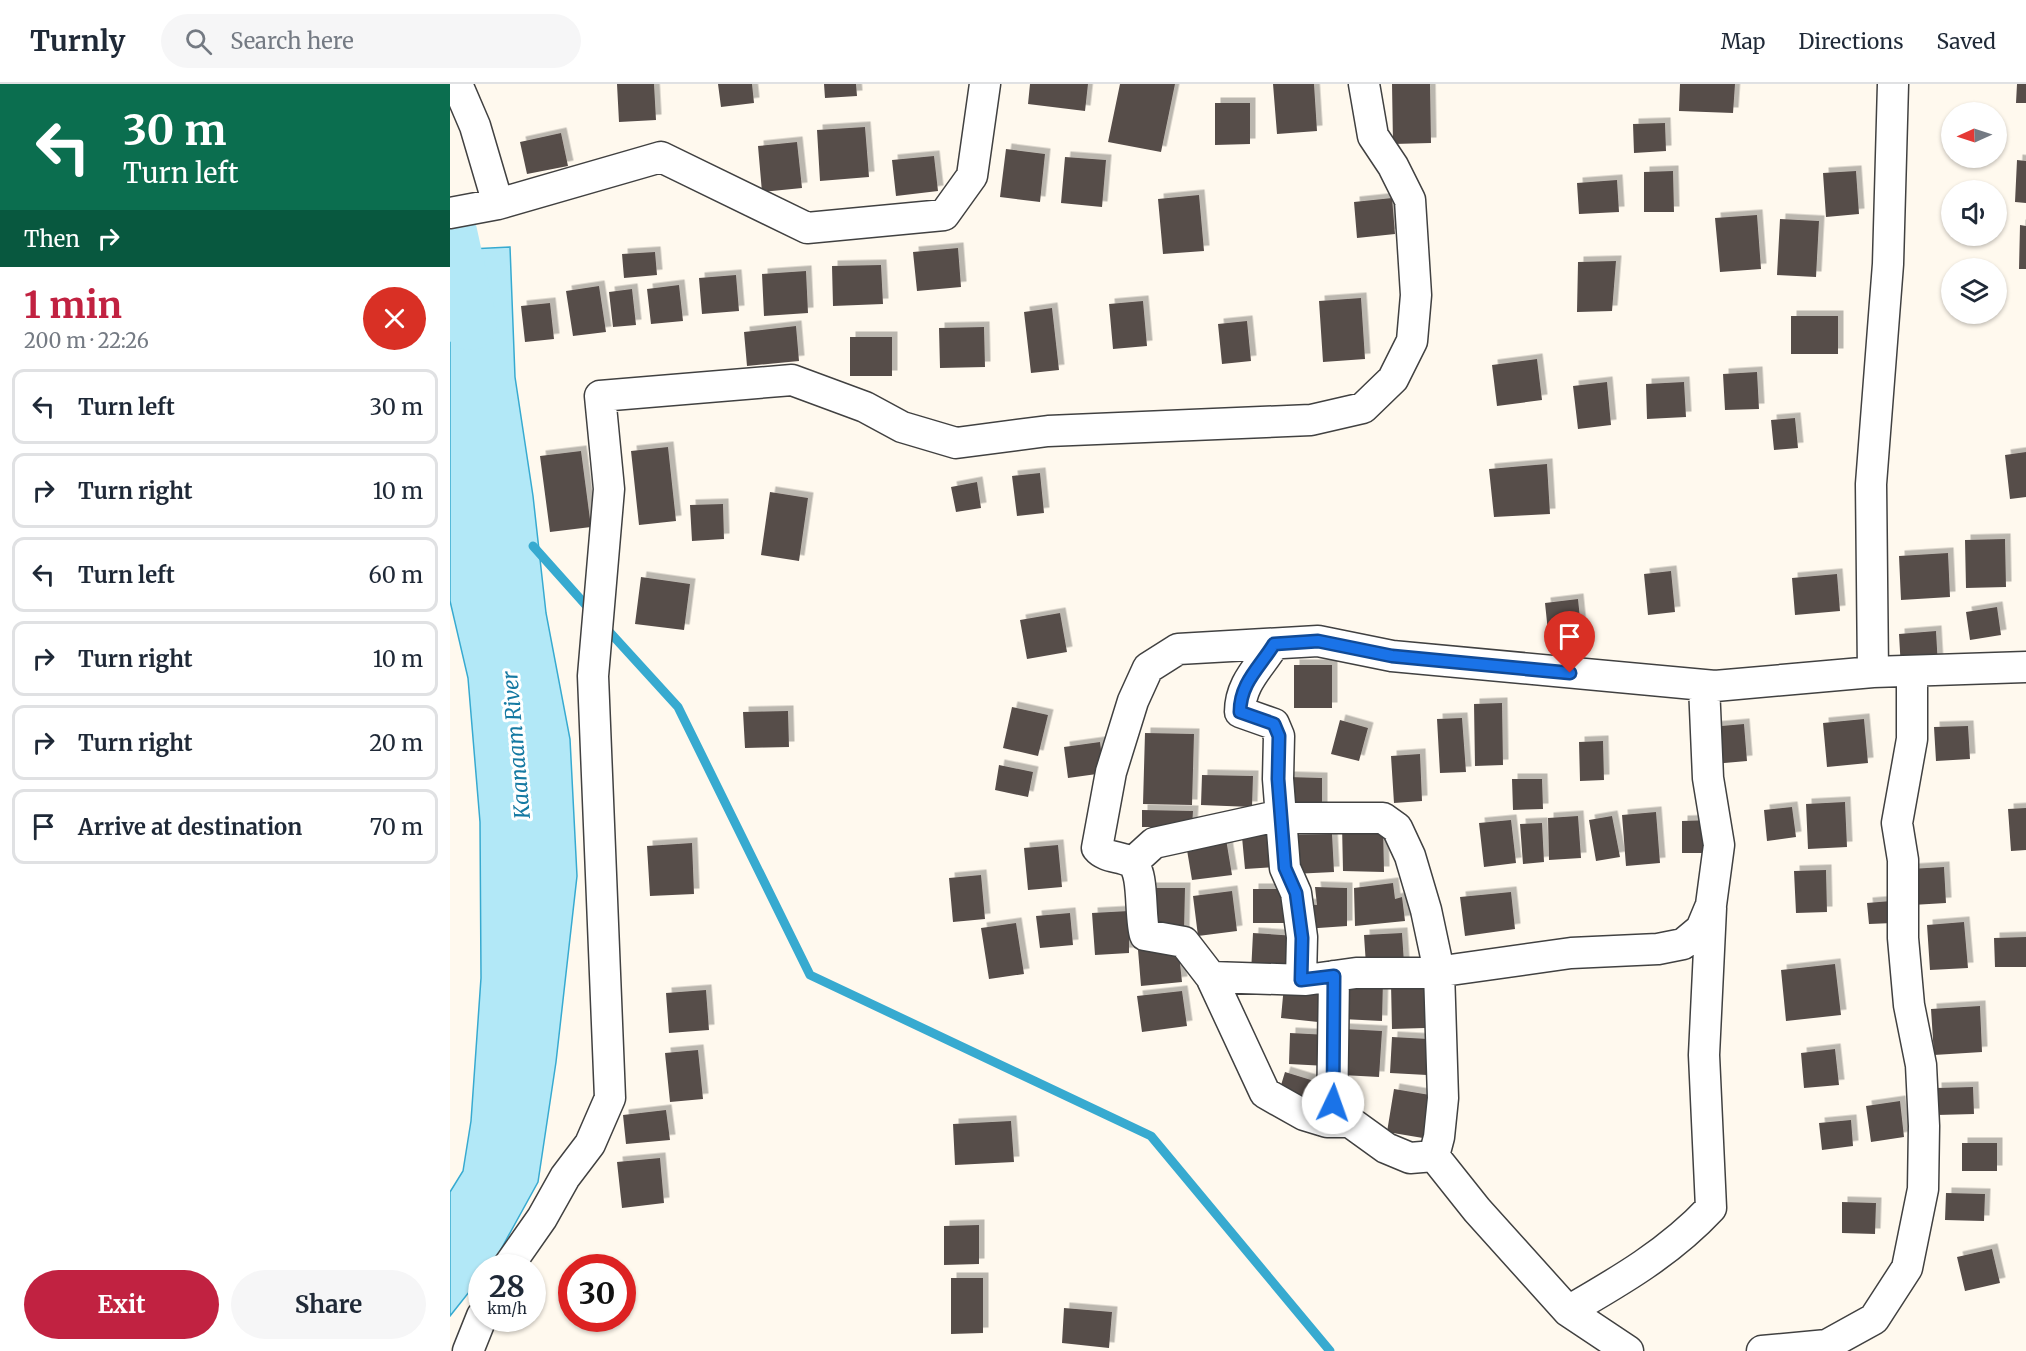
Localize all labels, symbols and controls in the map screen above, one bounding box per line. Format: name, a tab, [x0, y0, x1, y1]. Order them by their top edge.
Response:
search box	[161, 14, 581, 68]
text: Turnly	[30, 23, 125, 59]
icon: search	[182, 25, 215, 58]
text: Search here	[230, 27, 354, 55]
text: Map	[1721, 28, 1765, 55]
text: Directions	[1798, 28, 1903, 55]
text: Saved	[1936, 28, 1996, 55]
north arrow	[1941, 102, 2007, 168]
map controls	[1941, 102, 2007, 324]
text: 30 m	[123, 104, 227, 156]
icon: left	[24, 108, 102, 186]
text: Turn left	[123, 156, 238, 190]
button: sound	[1941, 180, 2007, 246]
icon: right	[92, 222, 125, 255]
text: Then	[24, 225, 80, 253]
button: layers	[1941, 258, 2007, 324]
text: 1 min	[24, 283, 122, 328]
button: close	[363, 287, 426, 350]
text: 200 m · 22:26	[24, 328, 149, 353]
icon: left	[27, 390, 60, 423]
text: Turn left	[78, 393, 175, 421]
text: 30 m	[369, 393, 423, 421]
icon: right	[27, 474, 60, 507]
text: Turn right	[78, 477, 192, 505]
text: 10 m	[373, 477, 423, 505]
icon: left	[27, 558, 60, 591]
text: Turn left	[78, 561, 175, 589]
text: 60 m	[369, 561, 423, 589]
pin	[1544, 611, 1595, 673]
icon: arrive	[1553, 620, 1586, 653]
icon: right	[27, 642, 60, 675]
text: Turn right	[78, 645, 192, 673]
text: 10 m	[373, 645, 423, 673]
water label: Kaanaam River	[496, 670, 536, 821]
icon: right	[27, 726, 60, 759]
text: Turn right	[78, 729, 192, 757]
text: 20 m	[369, 729, 423, 757]
icon: arrive	[27, 810, 60, 843]
text: Arrive at destination	[78, 813, 302, 841]
text: 70 m	[370, 813, 423, 841]
position arrow	[1301, 1071, 1365, 1135]
speed limit sign: 30	[558, 1254, 636, 1332]
text: 28	[489, 1267, 525, 1305]
button: Exit	[24, 1270, 219, 1339]
button: Share	[231, 1270, 426, 1339]
text: km/h	[487, 1299, 527, 1318]

